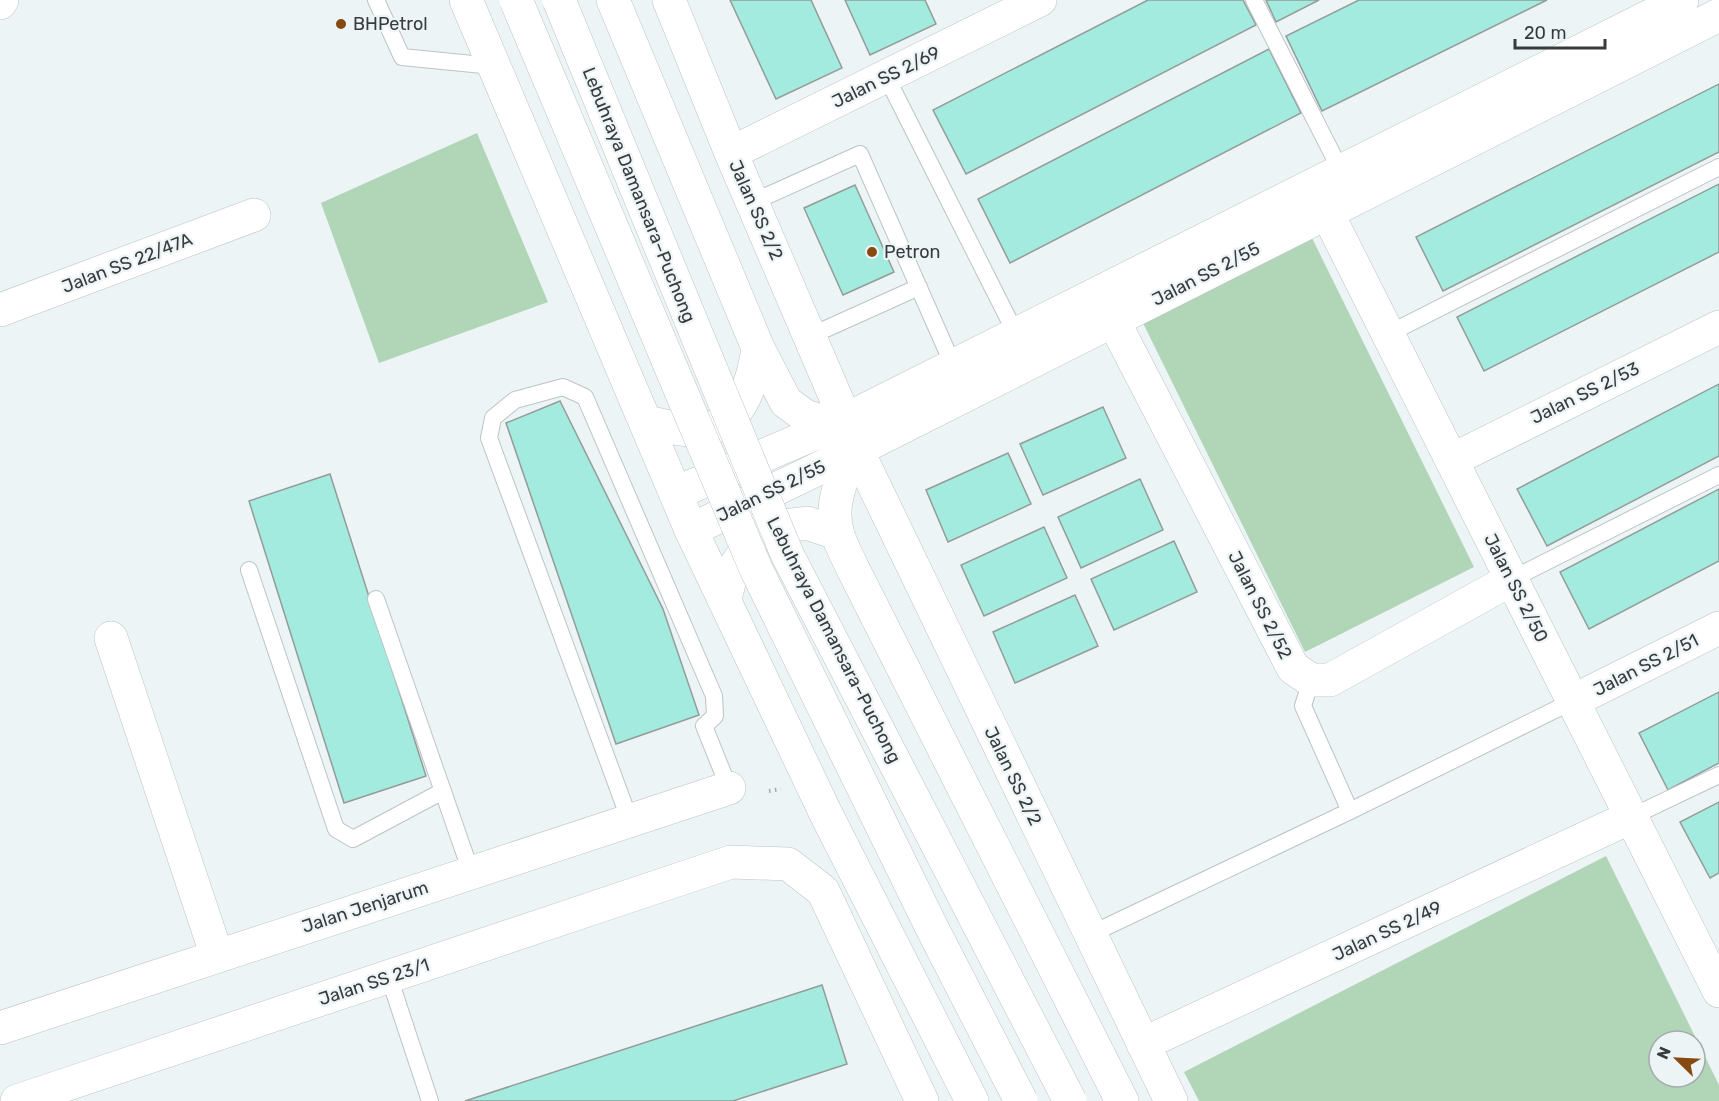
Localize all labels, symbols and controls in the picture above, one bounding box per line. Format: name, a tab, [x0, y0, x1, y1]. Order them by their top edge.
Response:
scale bar	[1515, 12, 1605, 50]
place label: BHPetrol	[353, 13, 428, 35]
marker: BHPetrol	[334, 17, 348, 31]
text: 20 m	[1524, 22, 1566, 44]
street label: Jalan SS 2/69	[828, 41, 944, 113]
street label: Lebuhraya Damansara–Puchong	[578, 64, 700, 326]
street label: Jalan SS 2/2	[724, 157, 788, 263]
street label: Jalan SS 22/47A	[59, 228, 195, 298]
street label: Jalan SS 2/55	[1148, 237, 1264, 311]
place label: Petron	[884, 241, 940, 263]
marker: Petron	[865, 245, 879, 259]
street label: Jalan SS 2/53	[1527, 357, 1643, 429]
street label: Jalan SS 2/55	[713, 455, 829, 527]
street label: Lebuhraya Damansara–Puchong	[762, 513, 906, 767]
street label: Jalan SS 2/50	[1479, 530, 1553, 646]
street label: Jalan SS 2/52	[1223, 547, 1297, 663]
street label: Jalan SS 2/51	[1590, 629, 1702, 701]
street label: Jalan SS 2/2	[980, 723, 1046, 829]
street label: Jalan Jenjarum	[299, 876, 431, 938]
street label: Jalan SS 2/49	[1329, 896, 1445, 966]
street label: Jalan SS 23/1	[316, 954, 432, 1010]
north arrow	[1647, 1029, 1707, 1089]
text: N	[1653, 1044, 1675, 1062]

